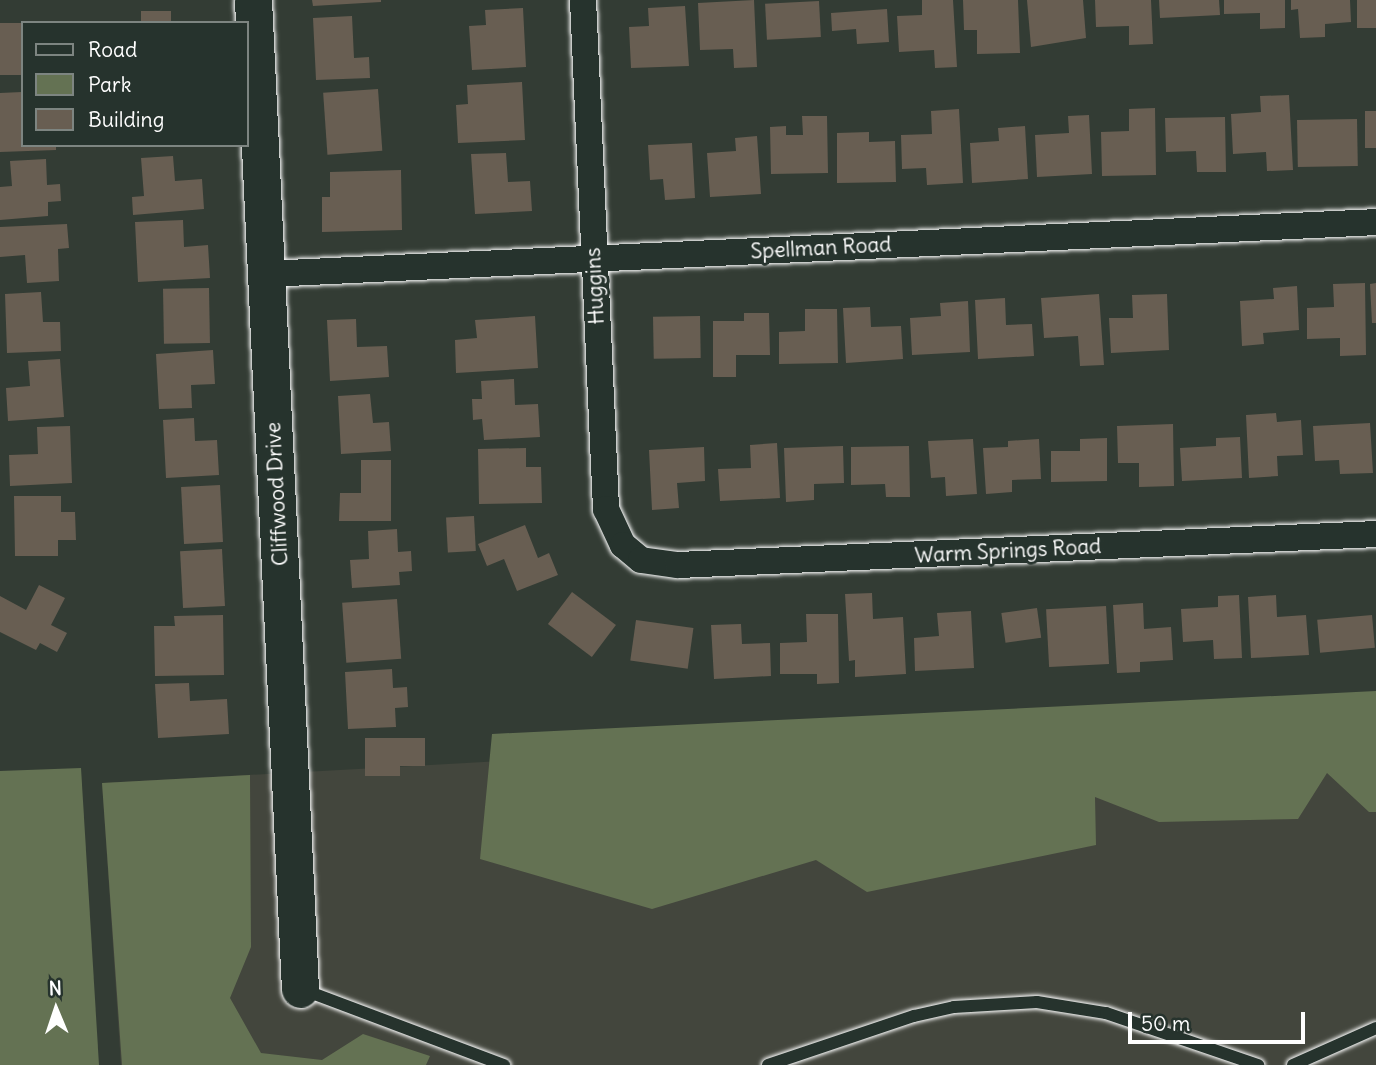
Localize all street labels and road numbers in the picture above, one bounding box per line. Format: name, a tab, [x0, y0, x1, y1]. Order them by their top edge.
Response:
street label: Spellman Road	[750, 232, 892, 264]
street label: Huggins	[580, 247, 610, 325]
street label: Cliffwood Drive	[261, 421, 293, 567]
street label: Warm Springs Road	[914, 534, 1102, 568]

